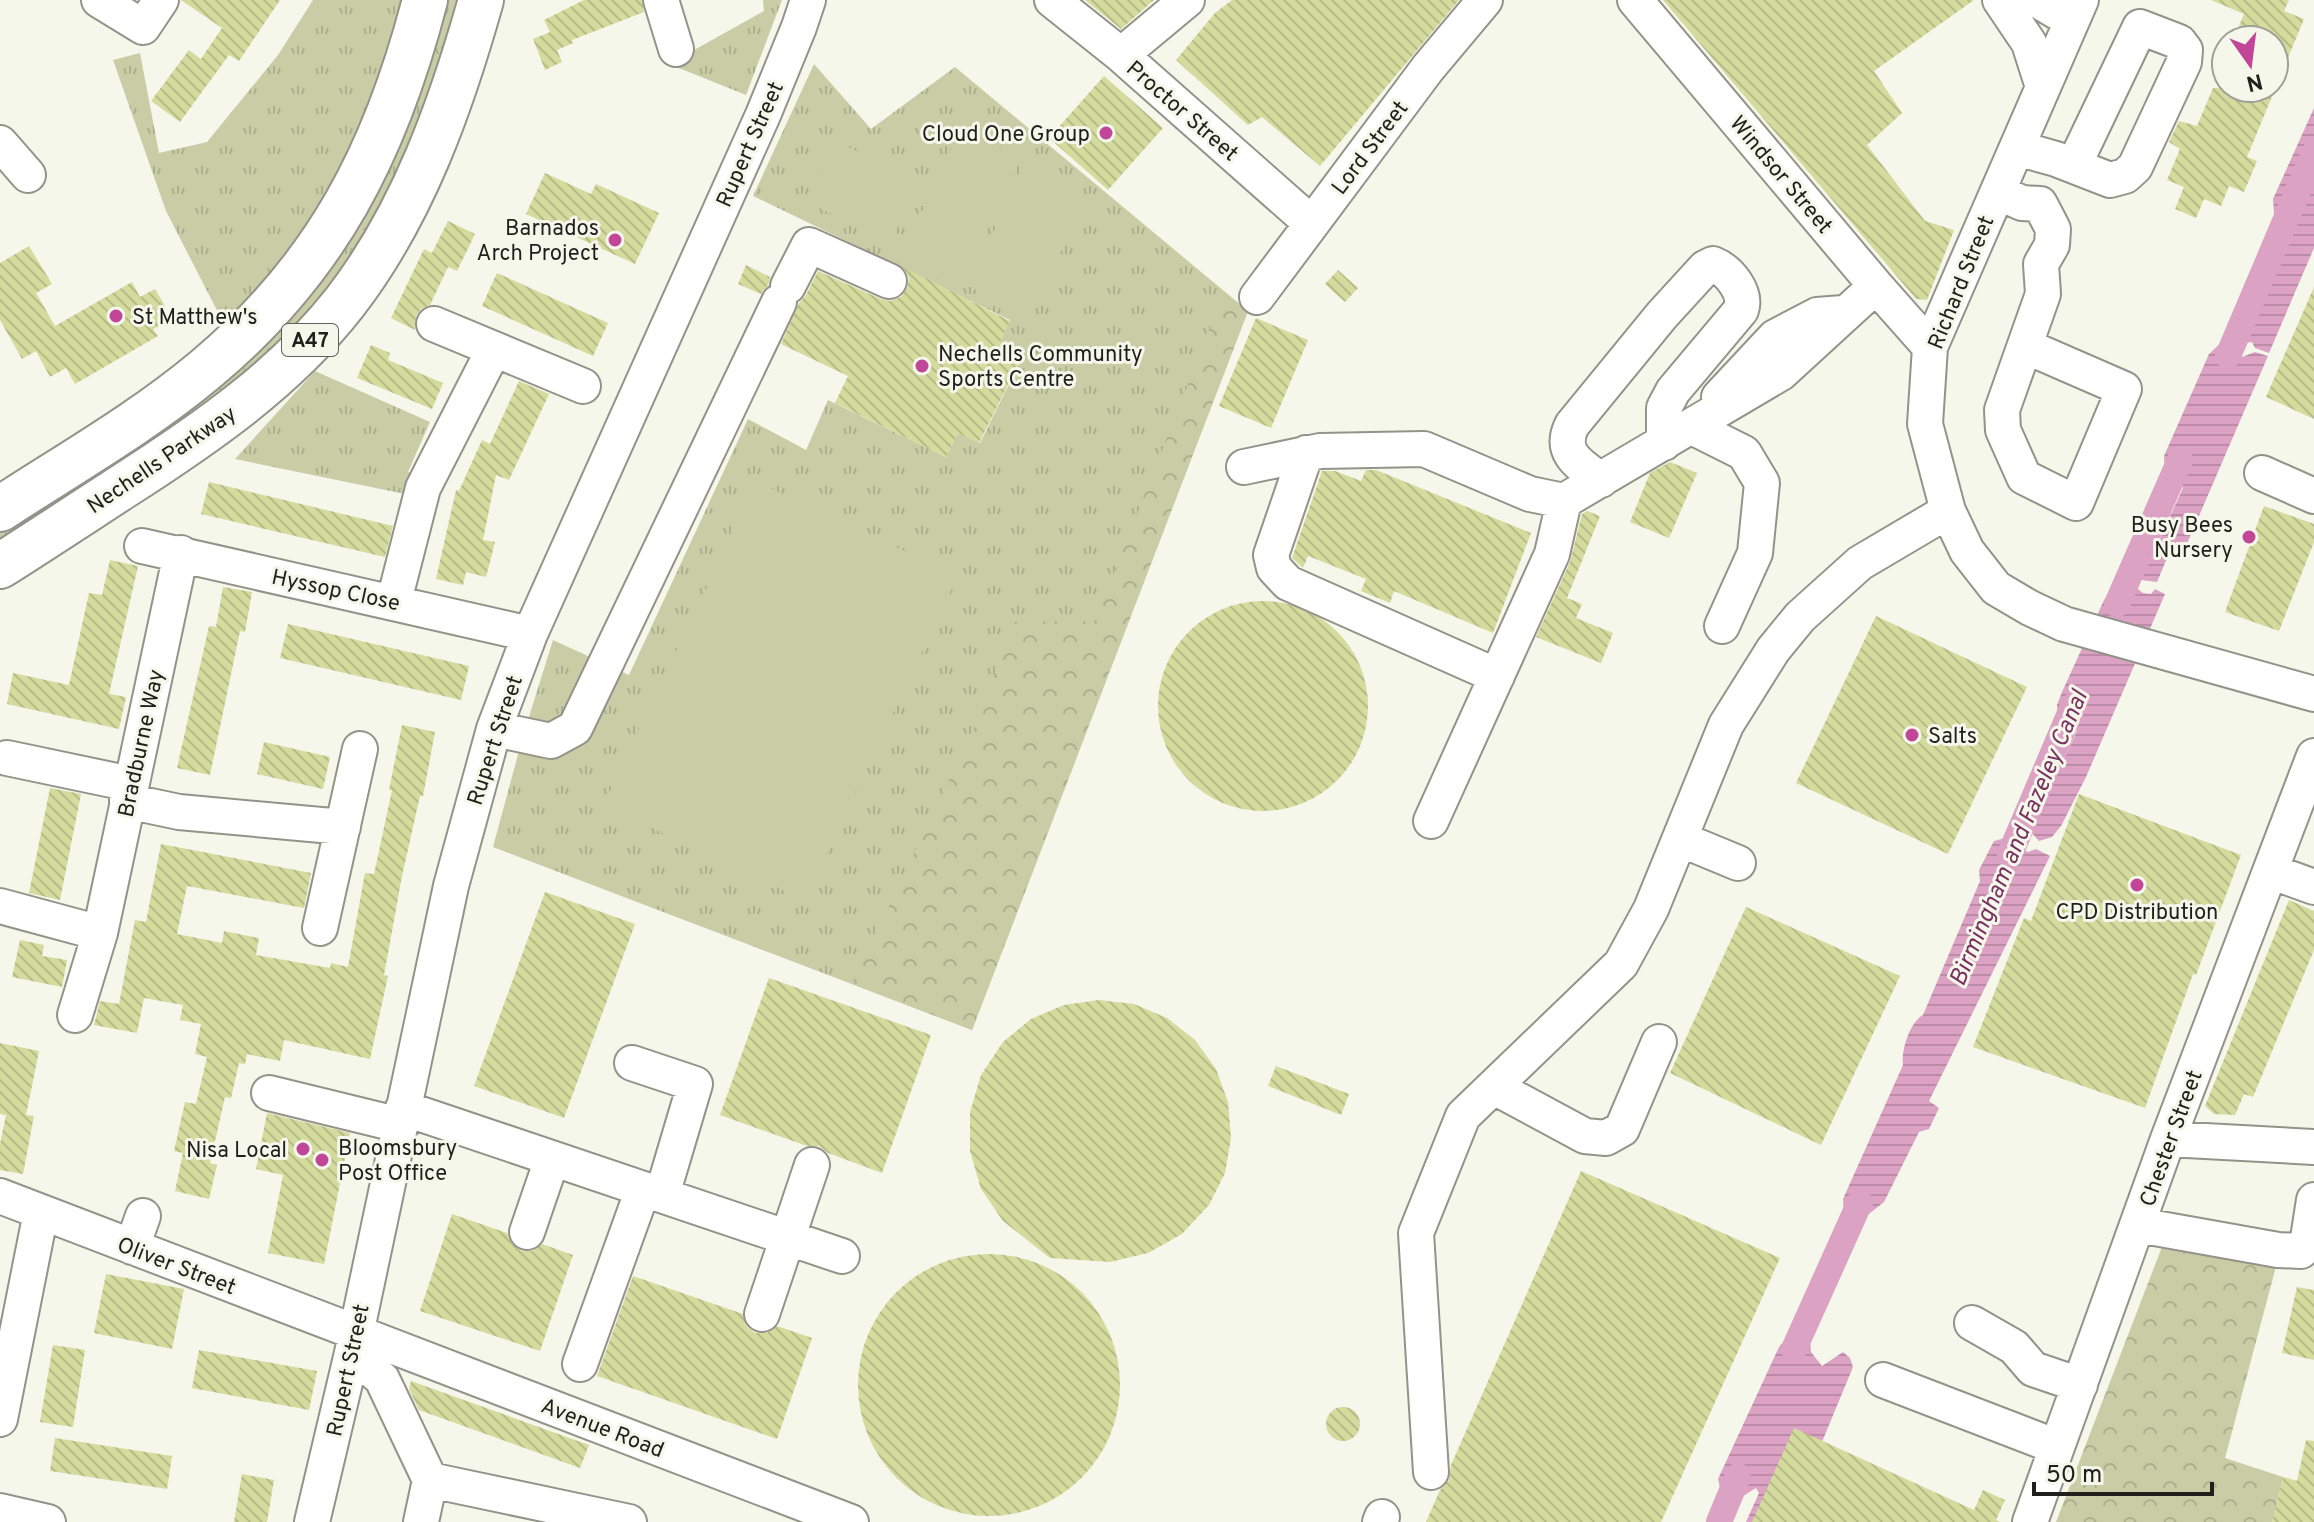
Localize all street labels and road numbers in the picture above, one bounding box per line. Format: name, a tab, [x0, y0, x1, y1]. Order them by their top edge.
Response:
street label: Proctor Street	[1120, 56, 1243, 168]
street label: Rupert Street	[712, 78, 791, 212]
street label: Lord Street	[1327, 96, 1415, 201]
street label: Windsor Street	[1723, 111, 1837, 240]
street label: Richard Street	[1923, 212, 2001, 354]
road number: A47	[282, 324, 338, 356]
street label: Nechells Parkway	[83, 401, 242, 521]
street label: Hyssop Close	[269, 565, 402, 618]
street label: Bradburne Way	[114, 667, 171, 820]
street label: Rupert Street	[463, 673, 530, 809]
street label: Chester Street	[2135, 1067, 2210, 1211]
street label: Oliver Street	[113, 1232, 239, 1302]
street label: Rupert Street	[322, 1302, 377, 1439]
street label: Avenue Road	[537, 1393, 667, 1465]

